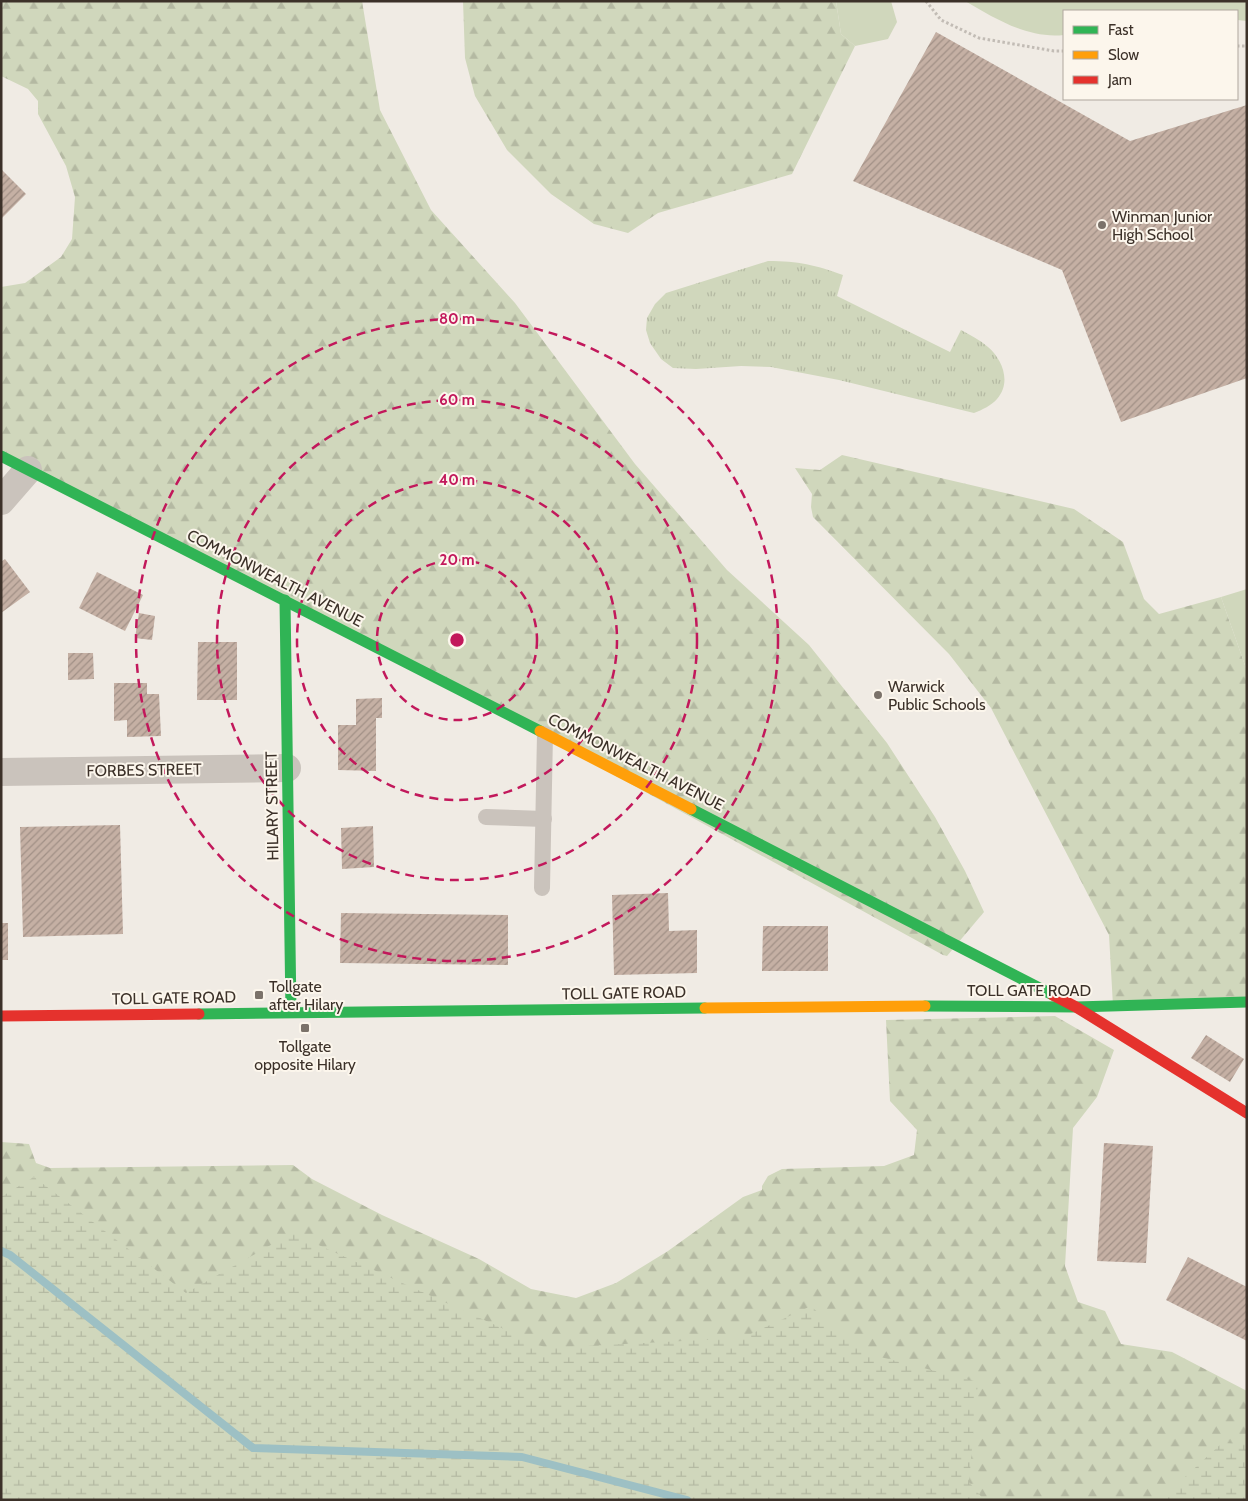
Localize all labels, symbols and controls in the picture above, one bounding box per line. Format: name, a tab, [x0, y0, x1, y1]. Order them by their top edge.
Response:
legend	[1063, 10, 1238, 100]
text: Fast	[1108, 21, 1133, 39]
text: Slow	[1108, 46, 1139, 64]
text: Jam	[1107, 71, 1132, 89]
place label: Winman Junior High School	[1112, 207, 1213, 244]
marker: Winman Junior High School	[1096, 219, 1108, 231]
text: 80 m	[439, 310, 475, 328]
text: 60 m	[439, 391, 475, 409]
text: 40 m	[439, 471, 475, 489]
street label: COMMONWEALTH AVENUE	[184, 525, 366, 631]
text: 20 m	[440, 551, 474, 569]
centre of rings	[448, 631, 466, 649]
place label: Warwick Public Schools	[888, 677, 986, 714]
marker: Warwick Public Schools	[872, 689, 884, 701]
street label: COMMONWEALTH AVENUE	[545, 709, 727, 815]
street label: HILARY STREET	[262, 751, 282, 861]
street label: FORBES STREET	[86, 759, 202, 781]
place label: Tollgate after Hilary	[269, 977, 343, 1014]
street label: TOLL GATE ROAD	[967, 981, 1091, 1000]
street label: TOLL GATE ROAD	[562, 982, 686, 1004]
street label: TOLL GATE ROAD	[112, 987, 236, 1009]
marker: Tollgate after Hilary	[253, 989, 265, 1001]
marker: Tollgate opposite Hilary	[299, 1022, 311, 1034]
place label: Tollgate opposite Hilary	[254, 1037, 356, 1074]

